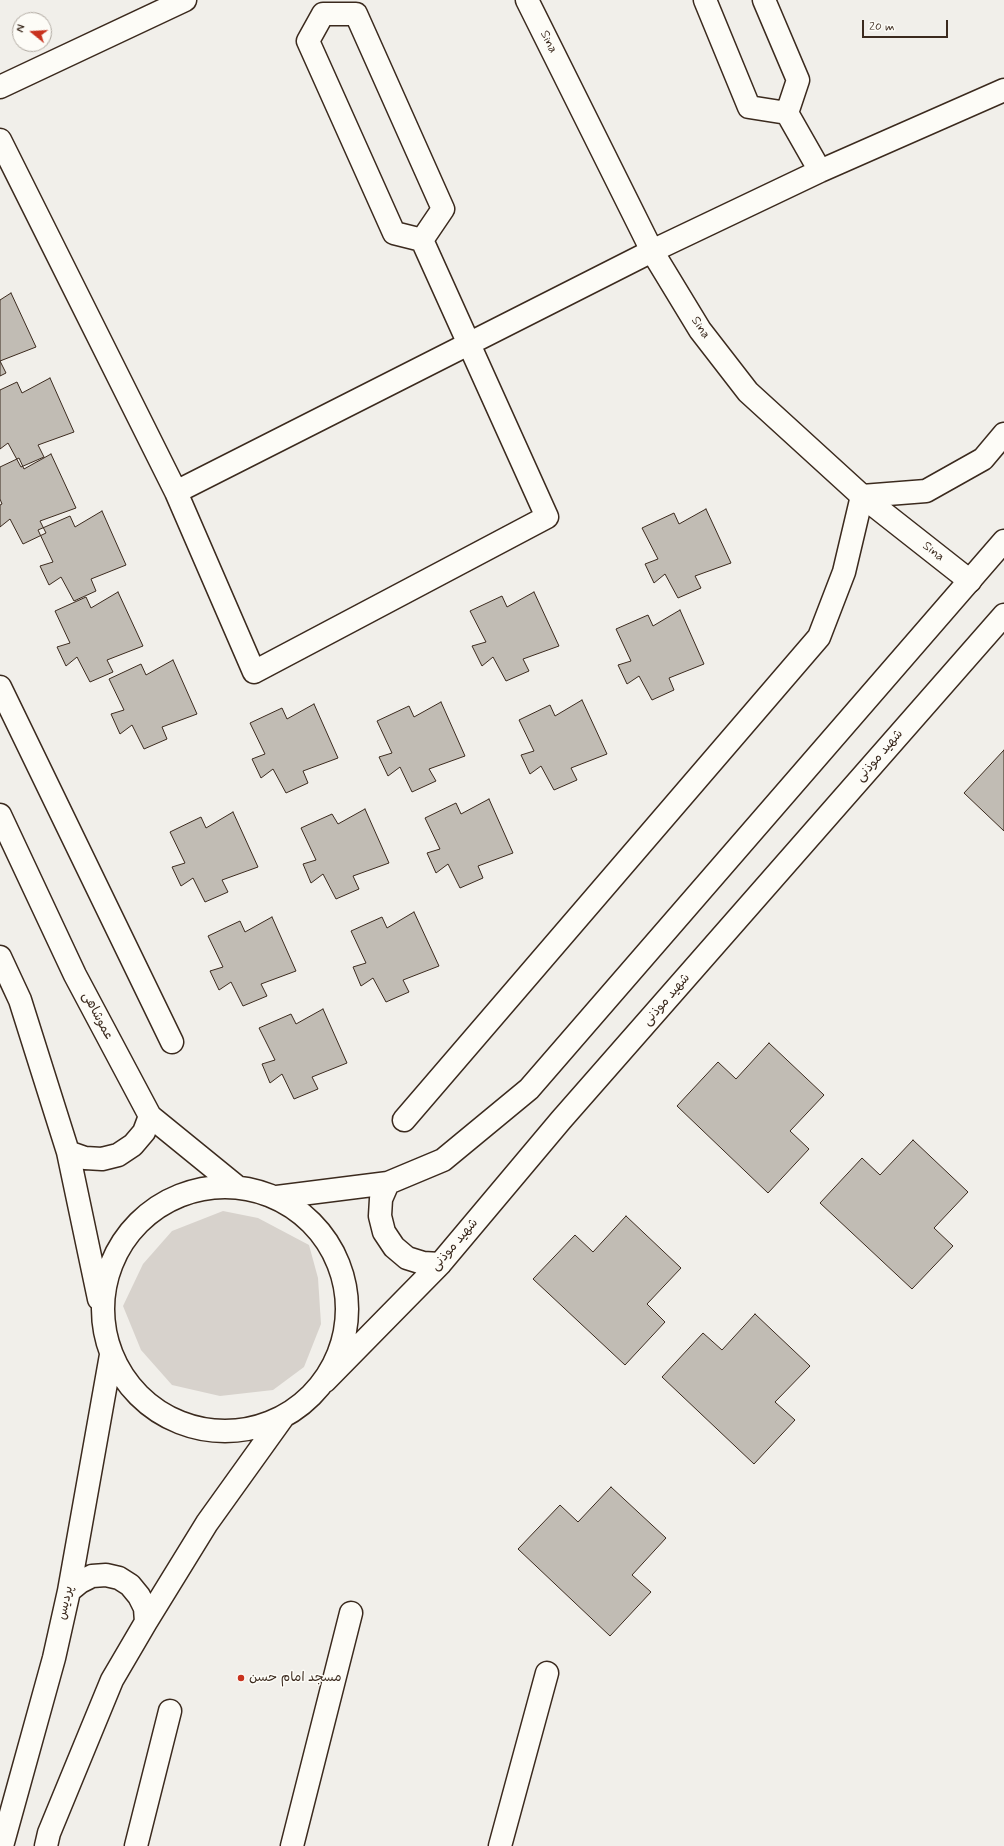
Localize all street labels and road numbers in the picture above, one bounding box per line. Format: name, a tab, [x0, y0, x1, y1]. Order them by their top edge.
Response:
street label: Sina	[536, 28, 560, 56]
street label: Sina	[687, 314, 713, 342]
street label: Sina	[919, 539, 947, 565]
street label: شهید موذنی	[853, 727, 907, 785]
street label: شهید موذنی	[640, 971, 694, 1029]
street label: عموشاهی	[78, 990, 116, 1042]
street label: شهید موذنی	[428, 1216, 482, 1274]
street label: پردیس	[55, 1585, 77, 1621]

